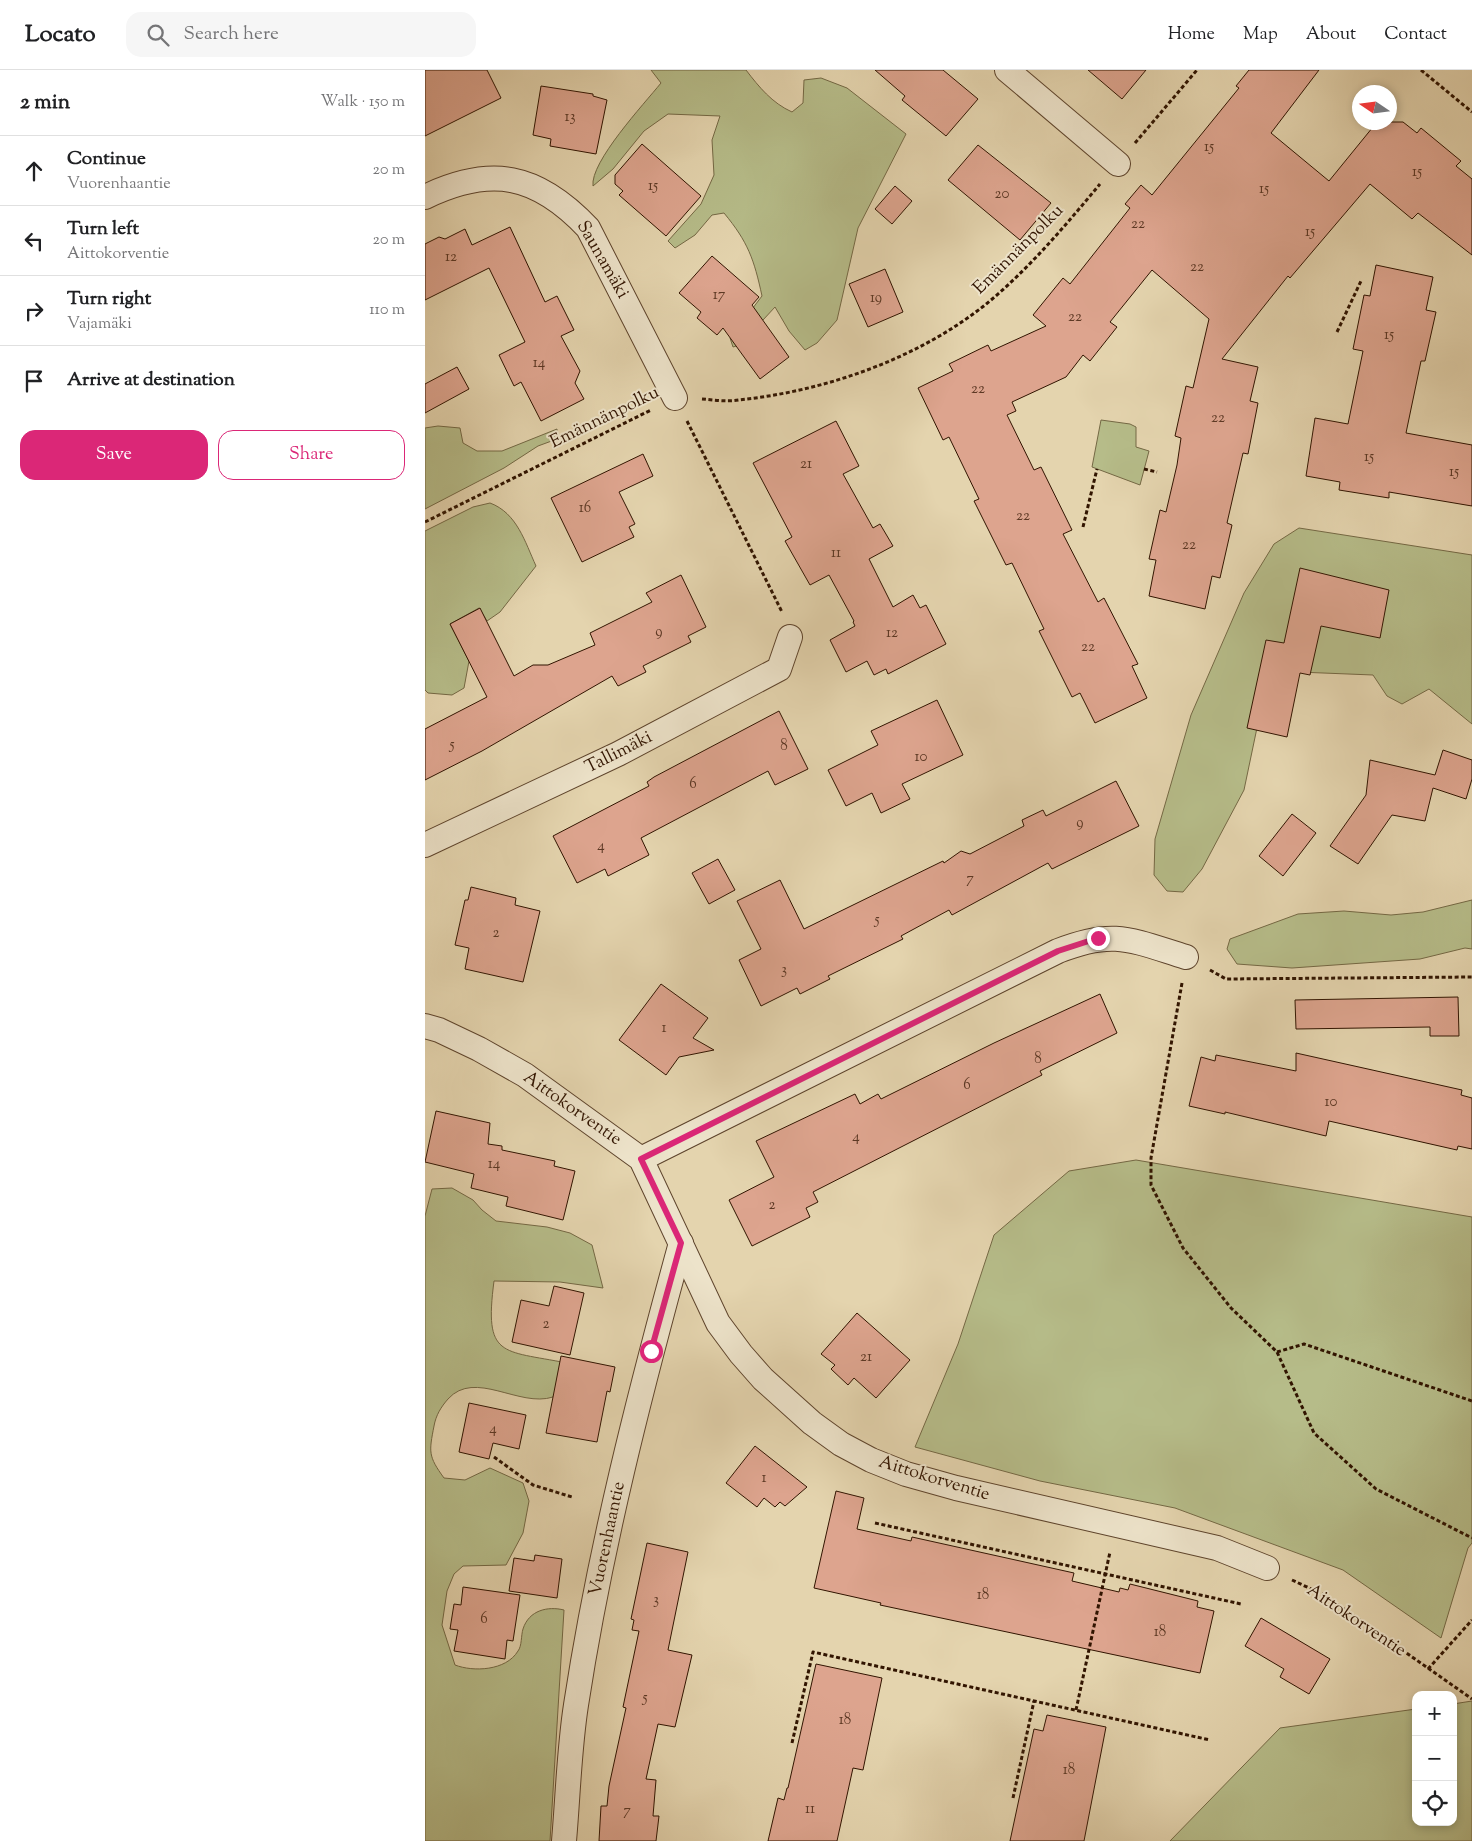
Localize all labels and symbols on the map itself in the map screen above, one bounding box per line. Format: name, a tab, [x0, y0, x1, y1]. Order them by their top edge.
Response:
north arrow	[1352, 85, 1397, 130]
house number: 13	[564, 107, 576, 128]
house number: 15	[1204, 137, 1214, 158]
house number: 15	[1412, 162, 1422, 183]
house number: 15	[648, 176, 658, 197]
house number: 15	[1259, 179, 1269, 200]
house number: 20	[995, 184, 1010, 205]
street label: Emännänpolku	[968, 199, 1070, 301]
house number: 22	[1131, 214, 1145, 235]
street label: Saunamäki	[569, 216, 635, 304]
house number: 15	[1305, 222, 1315, 243]
house number: 12	[445, 247, 457, 268]
house number: 22	[1190, 257, 1204, 278]
house number: 17	[713, 285, 726, 306]
house number: 19	[870, 288, 882, 309]
house number: 22	[1068, 307, 1082, 328]
house number: 15	[1384, 325, 1394, 346]
house number: 14	[533, 353, 546, 374]
house number: 22	[971, 379, 985, 400]
street label: Emännänpolku	[546, 380, 664, 456]
house number: 22	[1211, 408, 1225, 429]
house number: 15	[1364, 447, 1374, 468]
house number: 21	[800, 454, 812, 475]
house number: 15	[1449, 462, 1459, 483]
house number: 16	[579, 498, 591, 519]
house number: 22	[1016, 506, 1030, 527]
house number: 22	[1182, 535, 1196, 556]
house number: 11	[831, 543, 841, 564]
house number: 9	[655, 622, 663, 643]
house number: 12	[886, 623, 898, 644]
house number: 22	[1081, 637, 1095, 658]
street label: Tallimäki	[581, 725, 657, 781]
house number: 5	[448, 735, 455, 756]
house number: 8	[780, 736, 788, 757]
house number: 10	[915, 747, 928, 768]
house number: 6	[689, 774, 697, 795]
house number: 9	[1076, 813, 1084, 834]
house number: 4	[597, 836, 605, 857]
house number: 7	[966, 869, 974, 890]
house number: 5	[873, 910, 880, 931]
house number: 2	[492, 923, 500, 944]
route end	[1087, 927, 1110, 950]
house number: 3	[781, 960, 787, 981]
house number: 1	[661, 1018, 667, 1039]
house number: 8	[1034, 1049, 1042, 1070]
street label: Aittokorventie	[517, 1065, 627, 1153]
house number: 6	[963, 1075, 971, 1096]
house number: 10	[1325, 1092, 1338, 1113]
house number: 4	[852, 1127, 860, 1148]
house number: 14	[488, 1154, 501, 1175]
house number: 2	[768, 1195, 776, 1216]
house number: 2	[542, 1314, 550, 1335]
route start	[640, 1340, 663, 1363]
house number: 21	[860, 1347, 872, 1368]
house number: 4	[489, 1419, 497, 1440]
street label: Aittokorventie	[875, 1450, 993, 1508]
house number: 1	[761, 1468, 767, 1489]
street label: Vuorenhaantie	[583, 1479, 633, 1599]
street label: Aittokorventie	[1301, 1578, 1411, 1664]
house number: 18	[977, 1585, 989, 1606]
house number: 3	[653, 1590, 659, 1611]
house number: 6	[480, 1609, 488, 1630]
house number: 18	[1154, 1622, 1166, 1643]
house number: 5	[641, 1688, 648, 1709]
house number: 18	[839, 1710, 851, 1731]
house number: 18	[1063, 1760, 1075, 1781]
house number: 11	[805, 1799, 815, 1820]
house number: 7	[623, 1801, 631, 1822]

